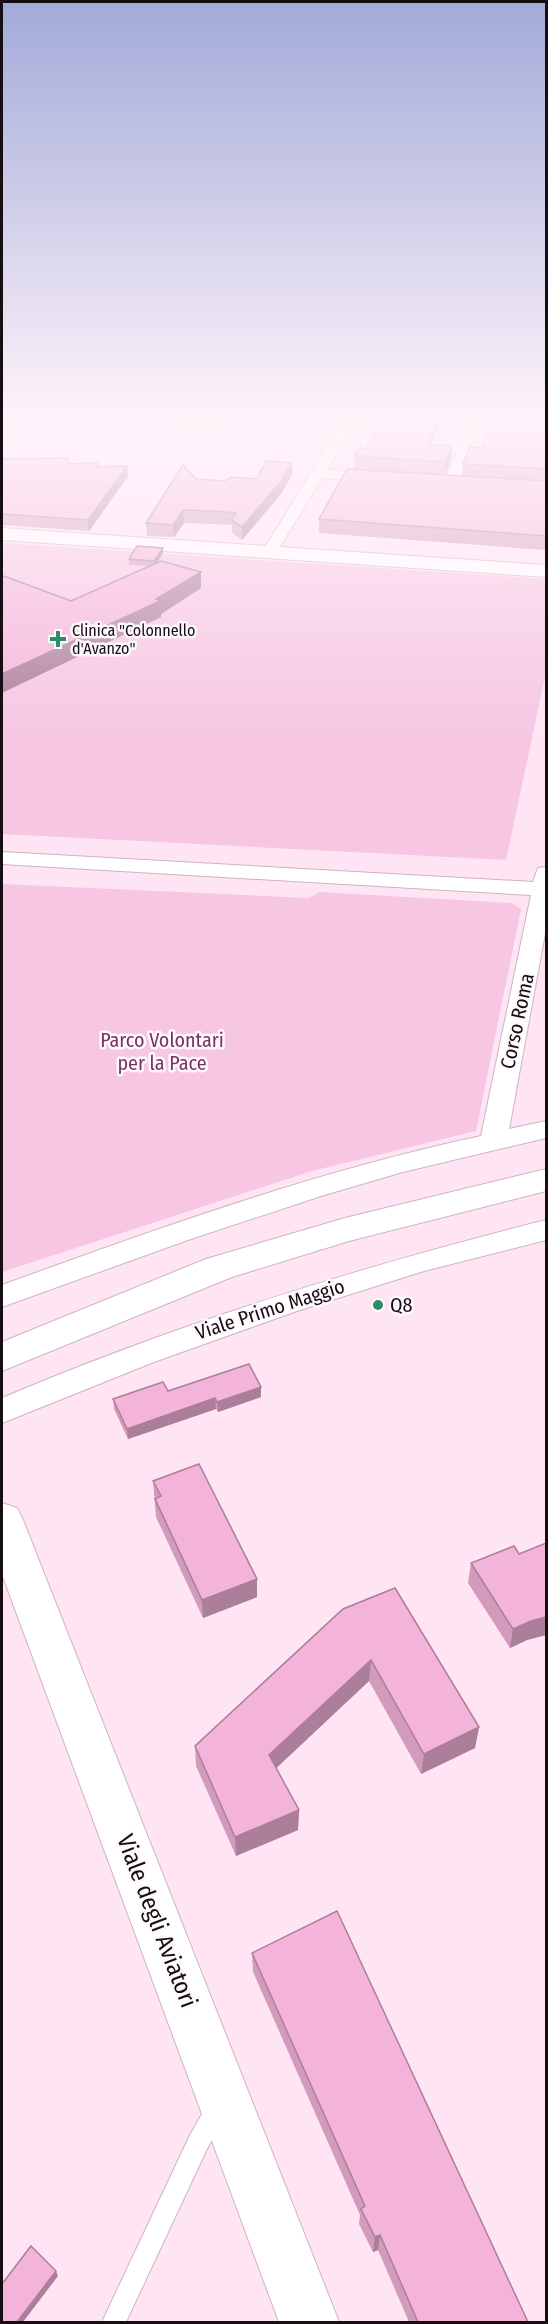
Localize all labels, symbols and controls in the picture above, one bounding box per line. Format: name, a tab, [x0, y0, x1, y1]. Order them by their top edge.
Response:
place label: Clinica "Colonnello d'Avanzo"	[72, 621, 195, 658]
marker: Clinica "Colonnello d'Avanzo"	[49, 630, 67, 648]
street label: Corso Roma	[495, 971, 539, 1071]
park label: Parco Volontari per la Pace	[100, 1028, 224, 1075]
street label: Viale Primo Maggio	[192, 1274, 348, 1344]
place label: Q8	[390, 1293, 413, 1317]
marker: Q8	[371, 1298, 385, 1312]
street label: Viale degli Aviatori	[111, 1830, 203, 2012]

